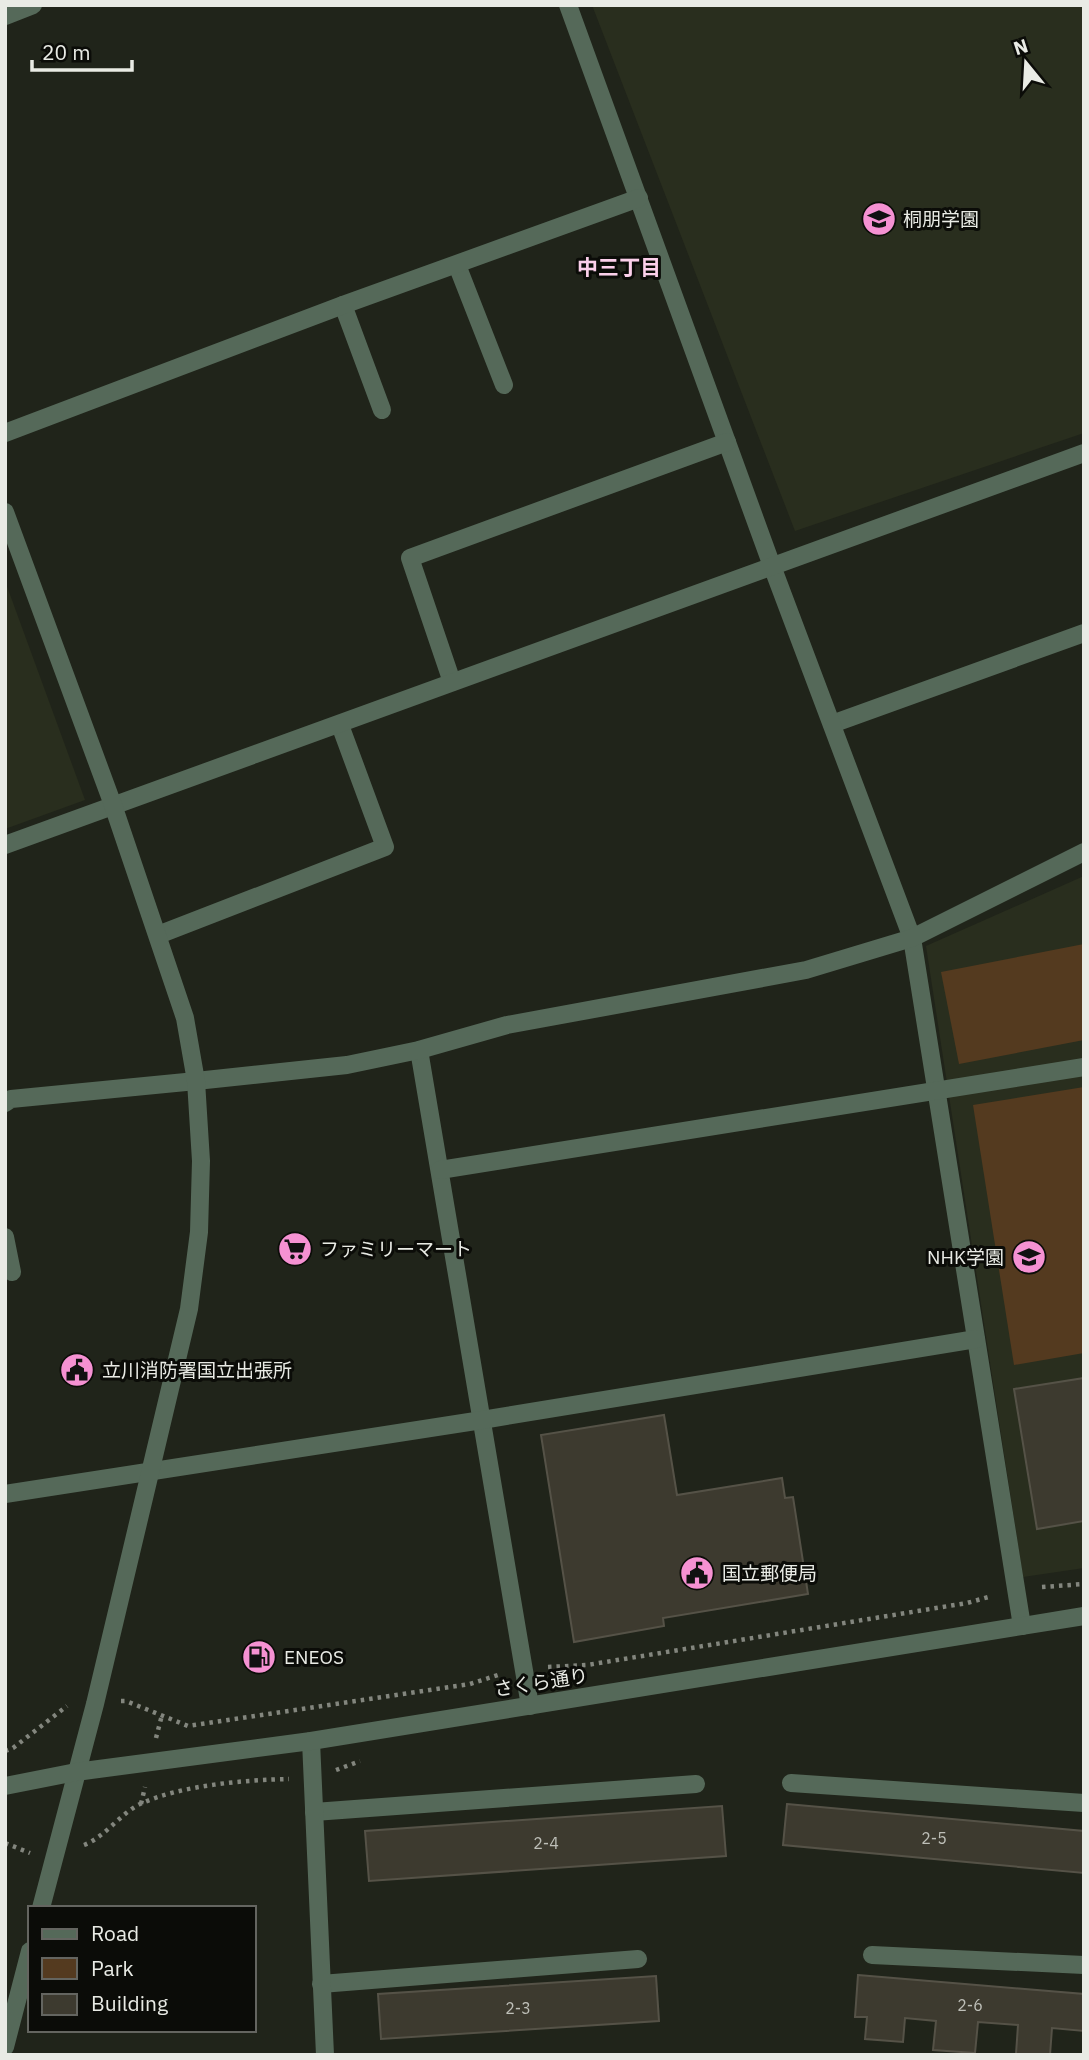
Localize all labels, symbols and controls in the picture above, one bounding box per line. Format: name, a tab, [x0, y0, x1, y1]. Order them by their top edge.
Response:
scale bar	[32, 28, 131, 72]
north arrow	[991, 28, 1061, 98]
text: N	[1010, 33, 1031, 60]
text: 20 m	[42, 38, 91, 66]
school or university icon: 桐朋学園	[860, 200, 898, 238]
place label: 桐朋学園	[903, 207, 979, 231]
district label: 中三丁目	[577, 253, 661, 281]
supermarket icon: ファミリーマート	[276, 1230, 314, 1268]
place label: ファミリーマート	[320, 1237, 472, 1261]
school or university icon: NHK学園	[1010, 1238, 1048, 1276]
place label: NHK学園	[927, 1245, 1004, 1269]
public building icon: 立川消防署国立出張所	[58, 1351, 96, 1389]
place label: 立川消防署国立出張所	[102, 1358, 292, 1382]
public building icon: 国立郵便局	[678, 1554, 716, 1592]
place label: 国立郵便局	[722, 1561, 817, 1585]
fuel station icon: ENEOS	[240, 1638, 278, 1676]
place label: ENEOS	[284, 1645, 344, 1669]
street label: さくら通り	[492, 1663, 590, 1701]
house number: 2-5	[921, 1828, 947, 1848]
house number: 2-4	[533, 1833, 559, 1853]
legend	[28, 1906, 256, 2032]
text: Road	[91, 1919, 139, 1947]
text: Park	[91, 1954, 134, 1982]
text: Building	[91, 1989, 168, 2017]
house number: 2-6	[957, 1995, 983, 2015]
house number: 2-3	[505, 1998, 531, 2018]

